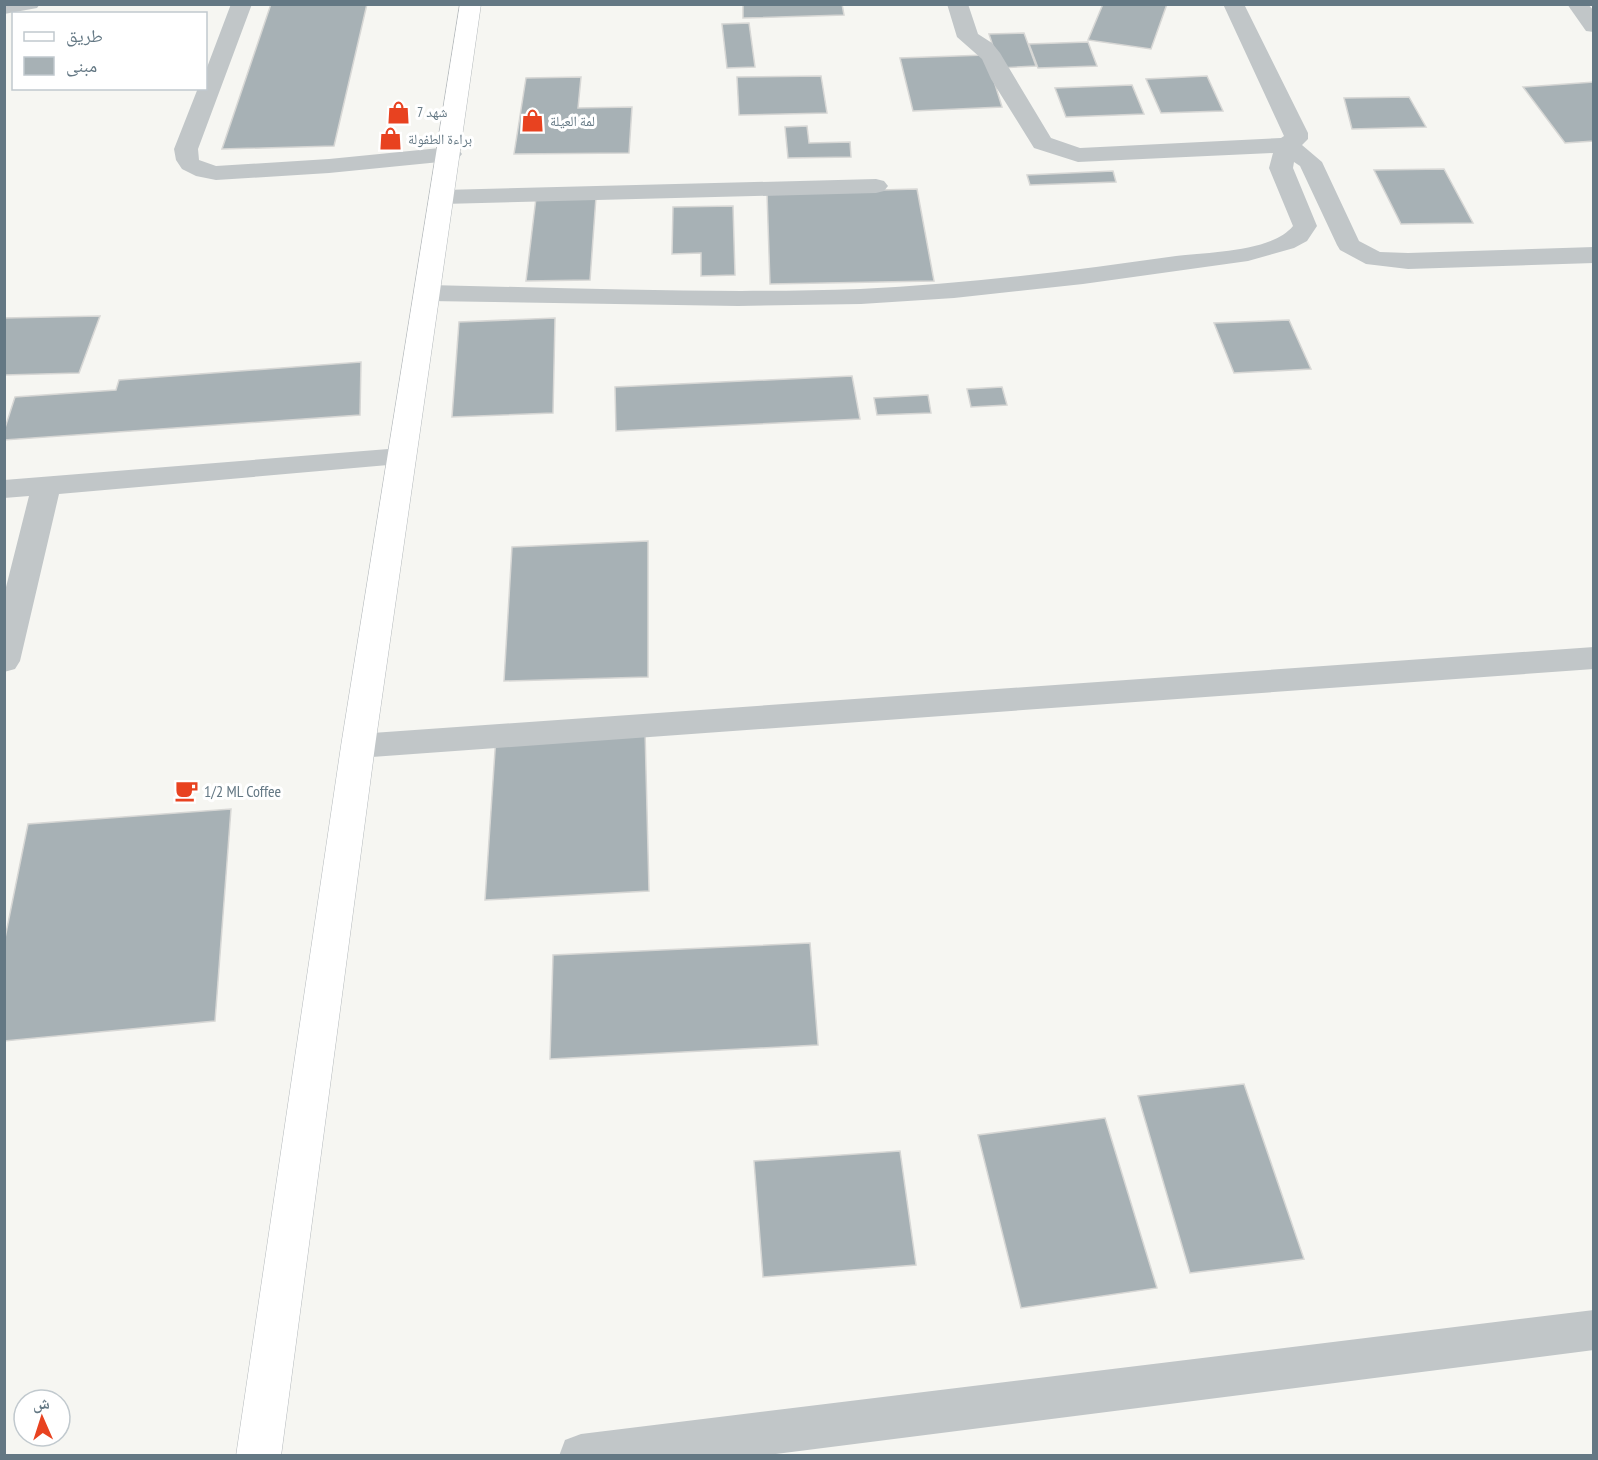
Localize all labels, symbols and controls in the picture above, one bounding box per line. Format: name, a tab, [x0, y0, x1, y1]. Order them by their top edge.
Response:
legend	[12, 12, 207, 90]
text: طريق	[66, 24, 103, 47]
text: مبنى	[66, 54, 97, 77]
shop icon: شهد 7	[386, 99, 412, 125]
place label: شهد 7	[417, 103, 447, 121]
shop icon: لمة العيلة	[519, 108, 545, 134]
place label: لمة العيلة	[550, 112, 595, 130]
shop icon: براءة الطفولة	[377, 126, 403, 152]
place label: براءة الطفولة	[408, 130, 472, 148]
cafe icon: 1/2 ML Coffee	[173, 778, 199, 804]
place label: 1/2 ML Coffee	[204, 781, 281, 801]
north arrow	[12, 1388, 72, 1448]
text: ش	[32, 1393, 50, 1413]

